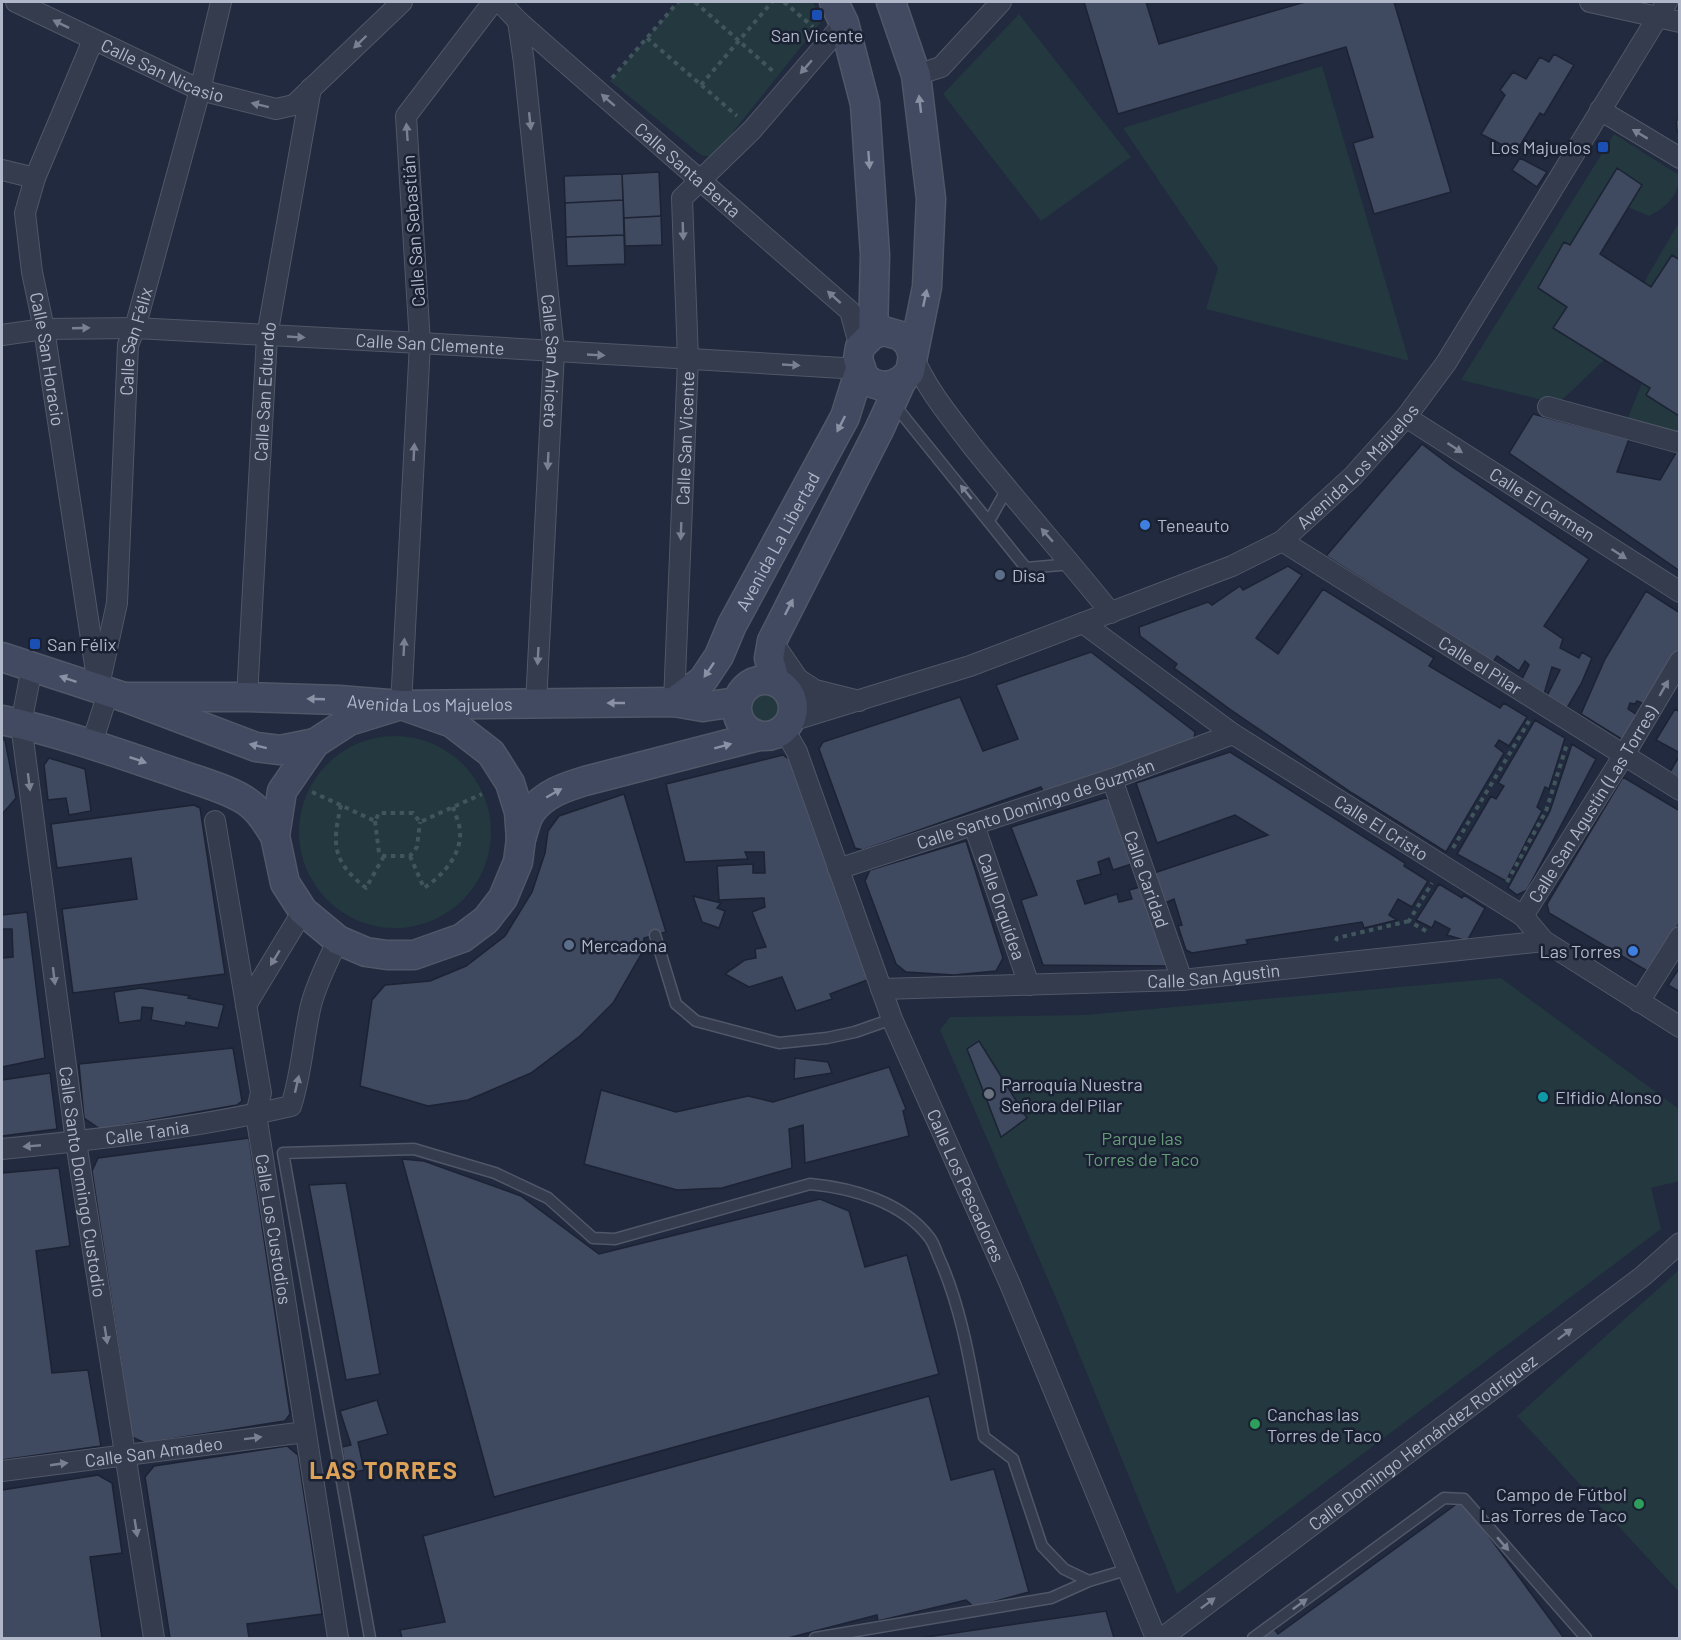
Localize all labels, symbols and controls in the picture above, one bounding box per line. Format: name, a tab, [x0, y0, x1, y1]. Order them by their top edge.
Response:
marker: San Vicente	[810, 8, 824, 22]
one-way arrow	[52, 19, 69, 29]
place label: San Vicente	[771, 24, 863, 46]
street label: Calle San Nicasio	[97, 33, 226, 107]
one-way arrow	[352, 35, 367, 49]
one-way arrow	[800, 59, 813, 74]
one-way arrow	[601, 94, 616, 107]
one-way arrow	[915, 95, 925, 114]
one-way arrow	[251, 100, 269, 110]
one-way arrow	[525, 111, 535, 130]
street label: Calle Santa Berta	[630, 117, 746, 222]
one-way arrow	[402, 122, 412, 141]
one-way arrow	[1632, 129, 1648, 140]
place label: Los Majuelos	[1490, 136, 1591, 158]
marker: Los Majuelos	[1596, 140, 1610, 154]
one-way arrow	[864, 151, 874, 170]
street label: Calle San Sebastián	[397, 154, 429, 308]
one-way arrow	[678, 222, 688, 241]
street label: Calle San Félix	[115, 284, 157, 396]
one-way arrow	[921, 289, 930, 308]
street label: Calle San Horacio	[25, 290, 70, 428]
one-way arrow	[827, 291, 842, 304]
street label: Calle San Aniceto	[537, 293, 565, 429]
street label: Calle San Eduardo	[249, 320, 280, 462]
one-way arrow	[71, 323, 90, 332]
street label: Calle San Clemente	[355, 329, 505, 359]
one-way arrow	[287, 332, 306, 341]
one-way arrow	[586, 350, 605, 359]
one-way arrow	[781, 361, 800, 370]
street label: Calle San Vicente	[671, 371, 698, 506]
street label: Avenida Los Majuelos	[1292, 399, 1423, 533]
one-way arrow	[836, 416, 845, 433]
one-way arrow	[410, 442, 419, 461]
one-way arrow	[1447, 443, 1464, 454]
one-way arrow	[544, 452, 553, 471]
street label: Calle El Carmen	[1486, 462, 1599, 546]
street label: Avenida La Libertad	[731, 468, 824, 615]
one-way arrow	[960, 485, 973, 500]
place label: Teneauto	[1157, 514, 1230, 536]
marker: Teneauto	[1138, 518, 1152, 532]
one-way arrow	[677, 521, 686, 540]
one-way arrow	[1041, 528, 1054, 543]
one-way arrow	[1611, 548, 1628, 559]
place label: Disa	[1012, 564, 1046, 586]
marker: Disa	[993, 568, 1007, 582]
one-way arrow	[785, 598, 794, 615]
street label: Calle el Pilar	[1435, 631, 1526, 700]
place label: San Félix	[47, 633, 117, 655]
marker: San Félix	[28, 637, 42, 651]
one-way arrow	[400, 637, 409, 656]
one-way arrow	[534, 647, 543, 666]
one-way arrow	[703, 662, 715, 678]
one-way arrow	[59, 674, 77, 684]
one-way arrow	[1658, 680, 1669, 696]
street label: Avenida Los Majuelos	[346, 690, 513, 716]
one-way arrow	[306, 695, 325, 704]
one-way arrow	[606, 698, 625, 708]
street label: Calle San Agustín (Las Torres)	[1523, 701, 1662, 907]
one-way arrow	[714, 740, 732, 750]
one-way arrow	[248, 741, 267, 750]
street label: Calle Santo Domingo de Guzmán	[914, 753, 1157, 853]
one-way arrow	[129, 756, 147, 765]
one-way arrow	[24, 773, 33, 792]
one-way arrow	[546, 788, 562, 799]
street label: Calle El Cristo	[1330, 789, 1433, 865]
street label: Calle Caridad	[1120, 828, 1174, 931]
street label: Calle Orquídea	[974, 850, 1030, 962]
place label: Mercadona	[581, 934, 667, 956]
marker: Mercadona	[562, 938, 576, 952]
place label: Las Torres	[1539, 940, 1621, 962]
marker: Las Torres	[1626, 944, 1640, 958]
one-way arrow	[269, 950, 280, 966]
street label: Calle San Agustìn	[1147, 959, 1281, 992]
one-way arrow	[49, 966, 59, 985]
street label: Calle Santo Domingo Custodio	[55, 1065, 111, 1299]
place label: Parroquia Nuestra Señora del Pilar	[1001, 1073, 1143, 1116]
one-way arrow	[293, 1075, 302, 1094]
place label: Elfidio Alonso	[1555, 1086, 1662, 1108]
marker: Parroquia Nuestra Señora del Pilar	[982, 1087, 996, 1101]
marker: Elfidio Alonso	[1536, 1090, 1550, 1104]
street label: Calle Los Pescadores	[922, 1106, 1010, 1265]
street label: Calle Tania	[104, 1115, 190, 1149]
park label: Parque las Torres de Taco	[1085, 1127, 1199, 1170]
one-way arrow	[22, 1141, 41, 1151]
street label: Calle Los Custodios	[251, 1152, 297, 1306]
one-way arrow	[101, 1326, 110, 1345]
one-way arrow	[1557, 1328, 1573, 1340]
street label: Calle Domingo Hernández Rodríguez	[1304, 1349, 1541, 1535]
place label: Canchas las Torres de Taco	[1267, 1403, 1382, 1446]
marker: Canchas las Torres de Taco	[1248, 1417, 1262, 1431]
street label: Calle San Amadeo	[84, 1432, 224, 1471]
one-way arrow	[243, 1434, 262, 1443]
district label: LAS TORRES	[309, 1455, 459, 1484]
one-way arrow	[50, 1459, 69, 1468]
place label: Campo de Fútbol Las Torres de Taco	[1481, 1483, 1627, 1526]
marker: Campo de Fútbol Las Torres de Taco	[1632, 1497, 1646, 1511]
one-way arrow	[132, 1518, 141, 1537]
one-way arrow	[1496, 1536, 1509, 1551]
one-way arrow	[1201, 1598, 1216, 1610]
one-way arrow	[1291, 1598, 1307, 1610]

